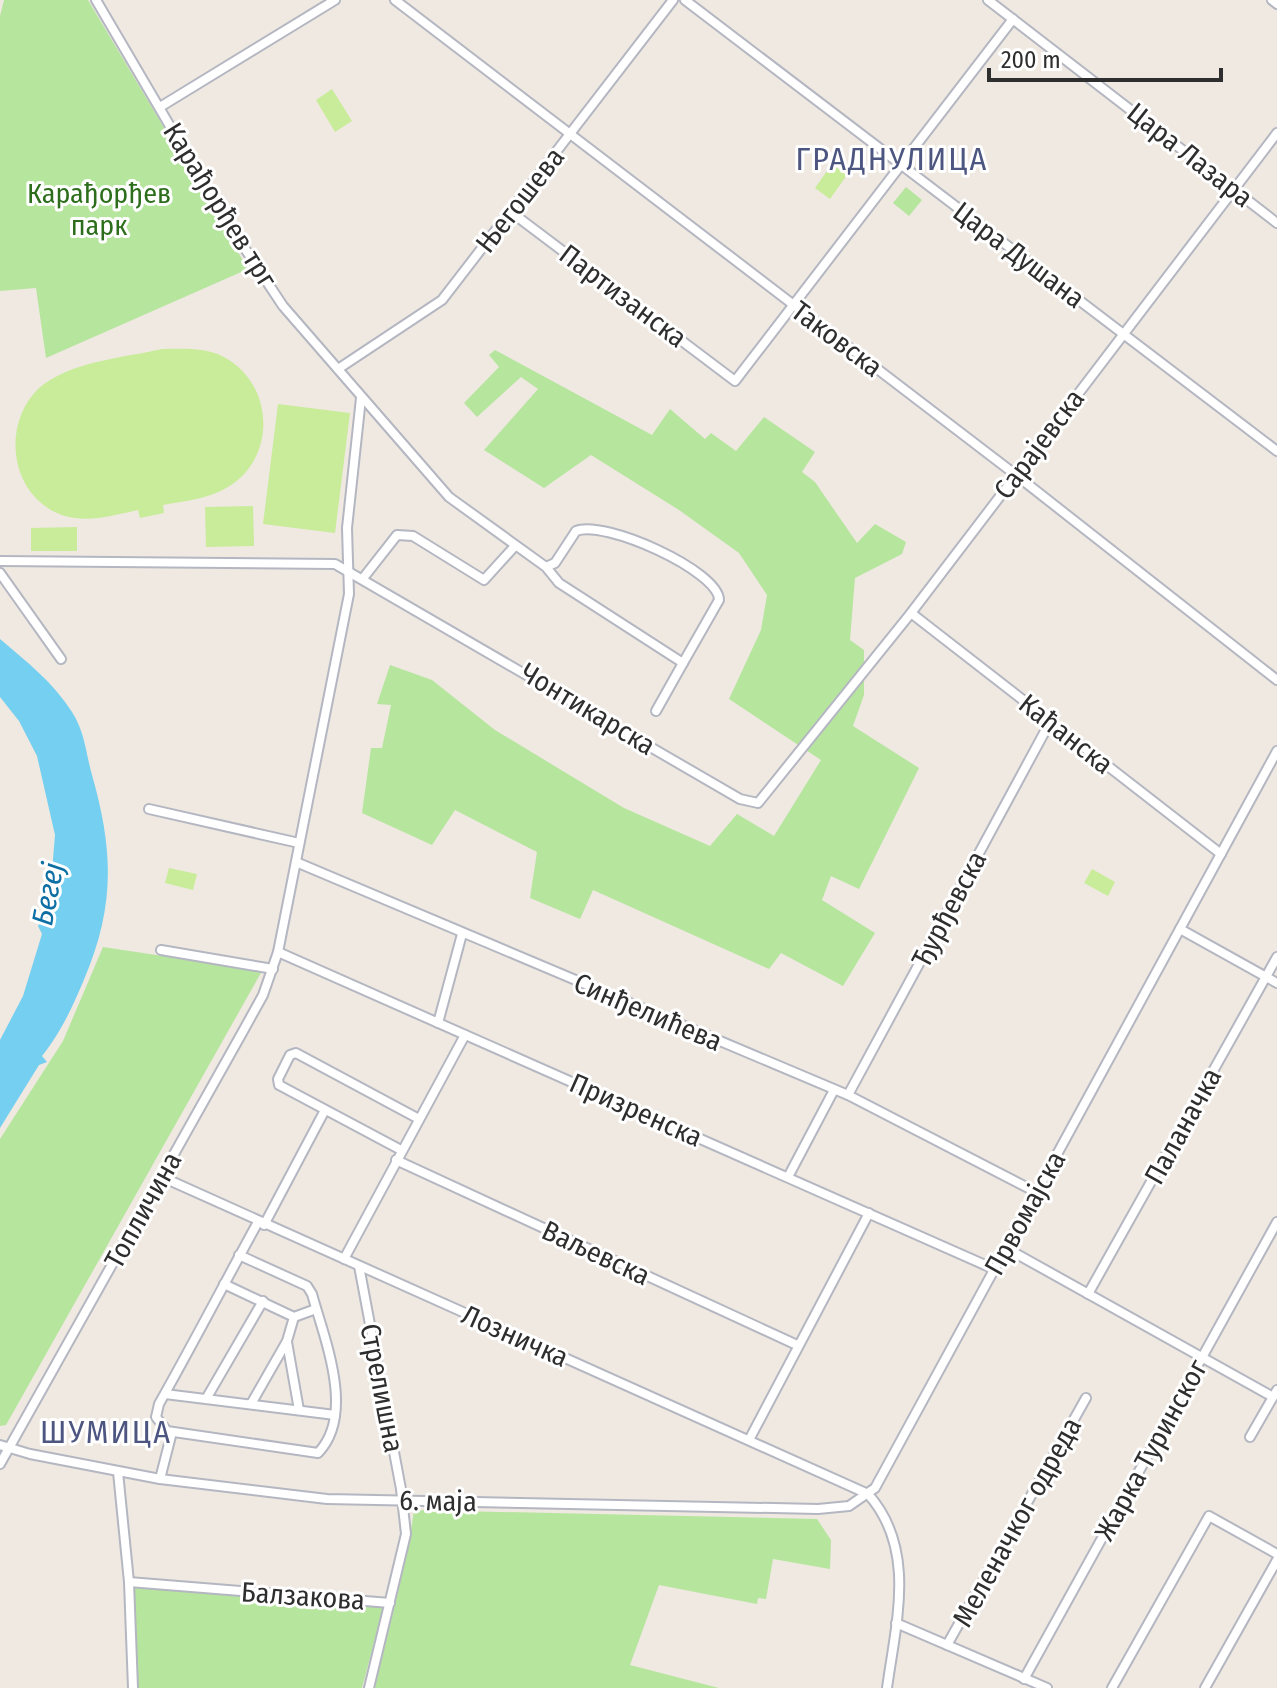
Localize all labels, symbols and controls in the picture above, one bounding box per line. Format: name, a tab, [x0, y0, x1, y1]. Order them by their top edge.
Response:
scale bar	[989, 32, 1221, 82]
text: 200 m	[1001, 46, 1061, 74]
street label: Цара Лазара	[1121, 96, 1259, 214]
street label: Карађорђев трг	[156, 117, 284, 294]
district label: ГРАДНУЛИЦА	[796, 140, 988, 178]
street label: Његошева	[469, 141, 571, 259]
park label: Карађорђев парк	[27, 177, 171, 242]
street label: Цара Душана	[947, 195, 1091, 315]
street label: Партизанска	[553, 238, 693, 354]
street label: Таковска	[785, 294, 889, 384]
street label: Сарајевска	[987, 383, 1091, 505]
street label: Чонтикарска	[515, 656, 661, 762]
street label: Каћанска	[1012, 687, 1120, 781]
street label: Ђурђевска	[905, 845, 993, 973]
water label: Бегеј	[24, 859, 72, 929]
street label: Синђелићева	[569, 966, 727, 1058]
street label: Паланачка	[1138, 1062, 1228, 1190]
street label: Призренска	[565, 1066, 707, 1154]
street label: Првомајска	[977, 1145, 1073, 1281]
street label: Топличина	[98, 1146, 188, 1274]
street label: Ваљевска	[537, 1214, 655, 1292]
street label: Лозничка	[457, 1298, 573, 1374]
street label: Стрелишна	[353, 1321, 411, 1455]
street label: Жарка Туринског	[1088, 1354, 1214, 1546]
street label: Меленачког одреда	[946, 1412, 1088, 1632]
district label: ШУМИЦА	[40, 1413, 172, 1451]
street label: 6. маја	[399, 1484, 477, 1518]
street label: Балзакова	[240, 1575, 366, 1617]

